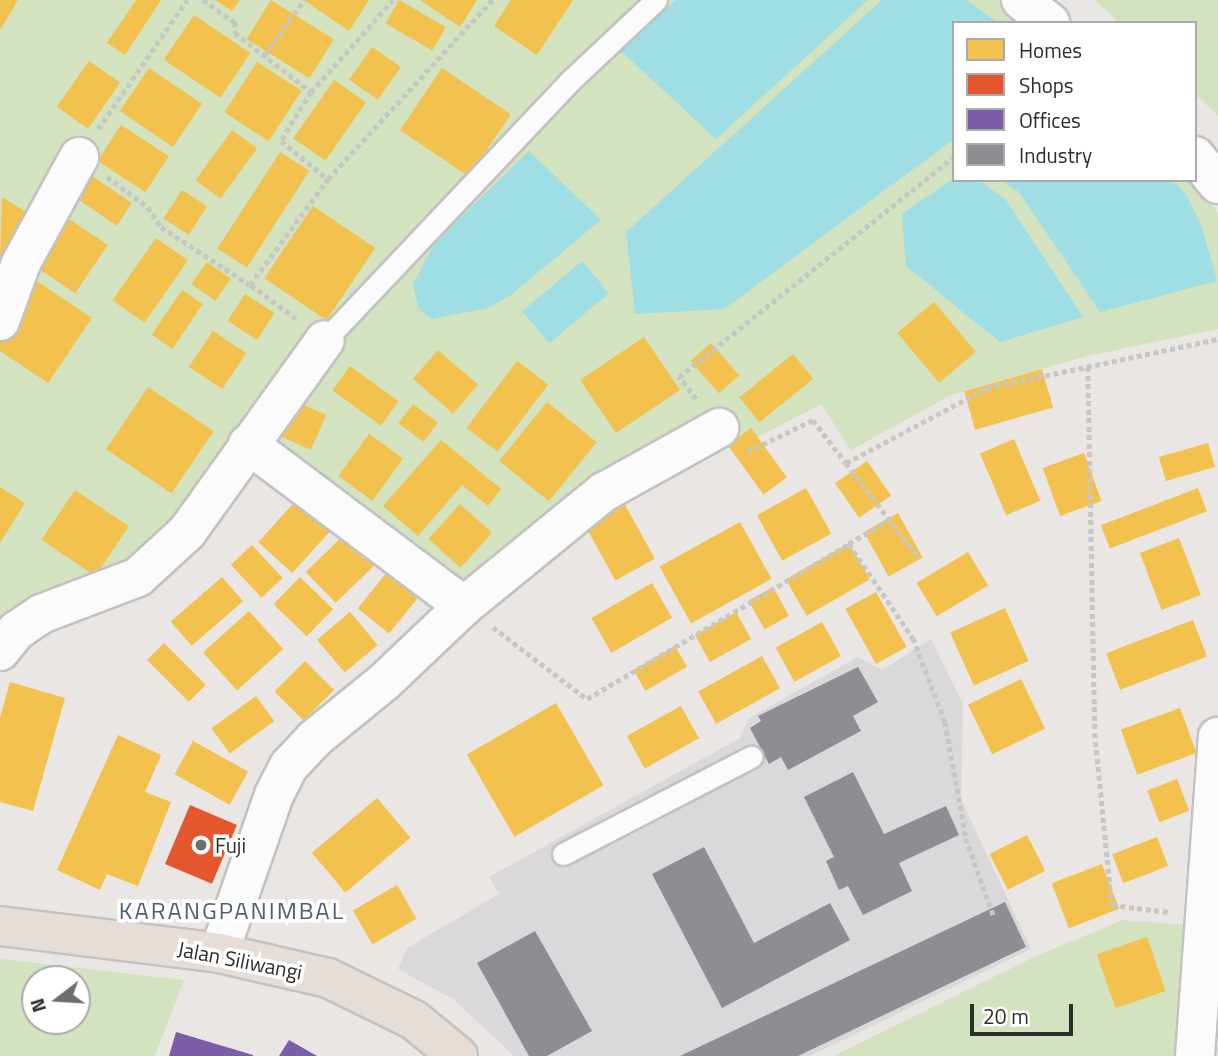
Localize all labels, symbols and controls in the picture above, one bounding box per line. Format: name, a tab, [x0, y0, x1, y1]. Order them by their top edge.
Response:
legend	[952, 21, 1197, 182]
text: Homes	[1019, 34, 1082, 66]
text: Shops	[1019, 69, 1074, 101]
text: Offices	[1019, 104, 1081, 136]
text: Industry	[1019, 139, 1092, 171]
place label: Fuji	[215, 832, 246, 858]
marker: Fuji	[193, 837, 209, 853]
district label: KARANGPANIMBAL	[121, 897, 343, 925]
street label: Jalan Siliwangi	[176, 936, 304, 984]
north arrow	[21, 965, 91, 1035]
scale bar	[973, 990, 1076, 1034]
text: N	[22, 995, 53, 1016]
text: 20 m	[983, 1000, 1029, 1032]

